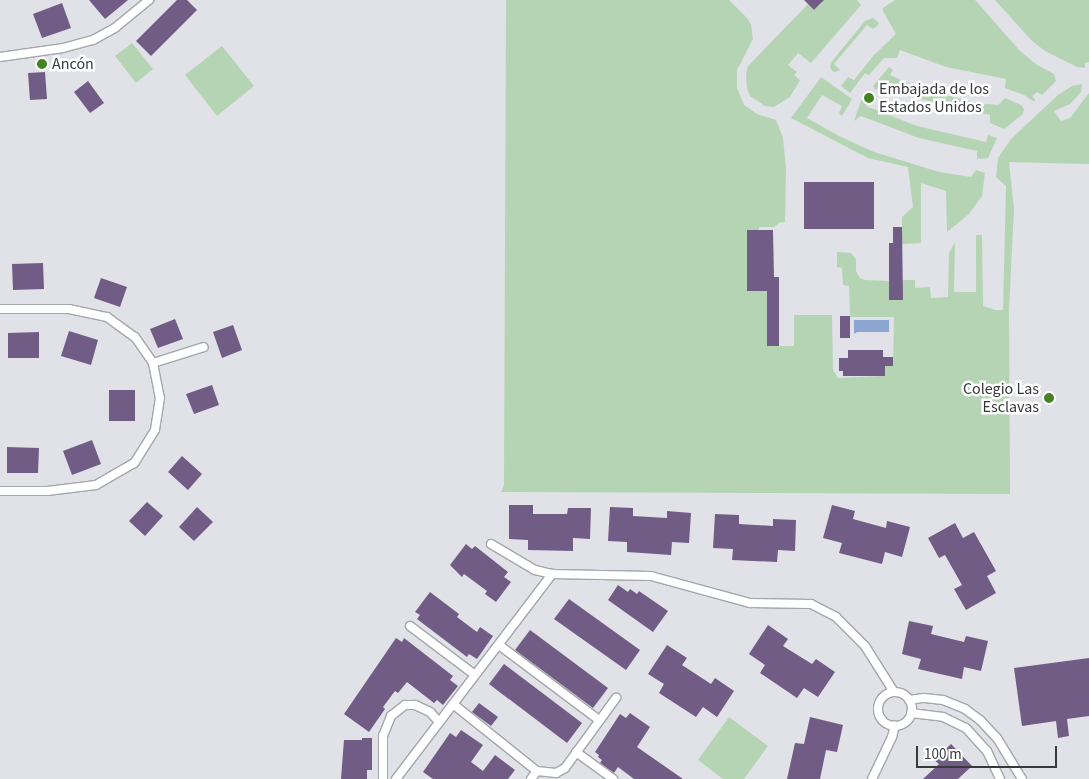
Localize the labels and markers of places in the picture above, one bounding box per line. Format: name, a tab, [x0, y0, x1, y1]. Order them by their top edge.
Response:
place label: Ancón	[52, 54, 94, 74]
marker: Ancón	[36, 58, 48, 70]
place label: Embajada de los Estados Unidos	[879, 79, 989, 117]
marker: Embajada de los Estados Unidos	[863, 92, 875, 104]
place label: Colegio Las Esclavas	[963, 379, 1039, 417]
marker: Colegio Las Esclavas	[1043, 392, 1055, 404]

